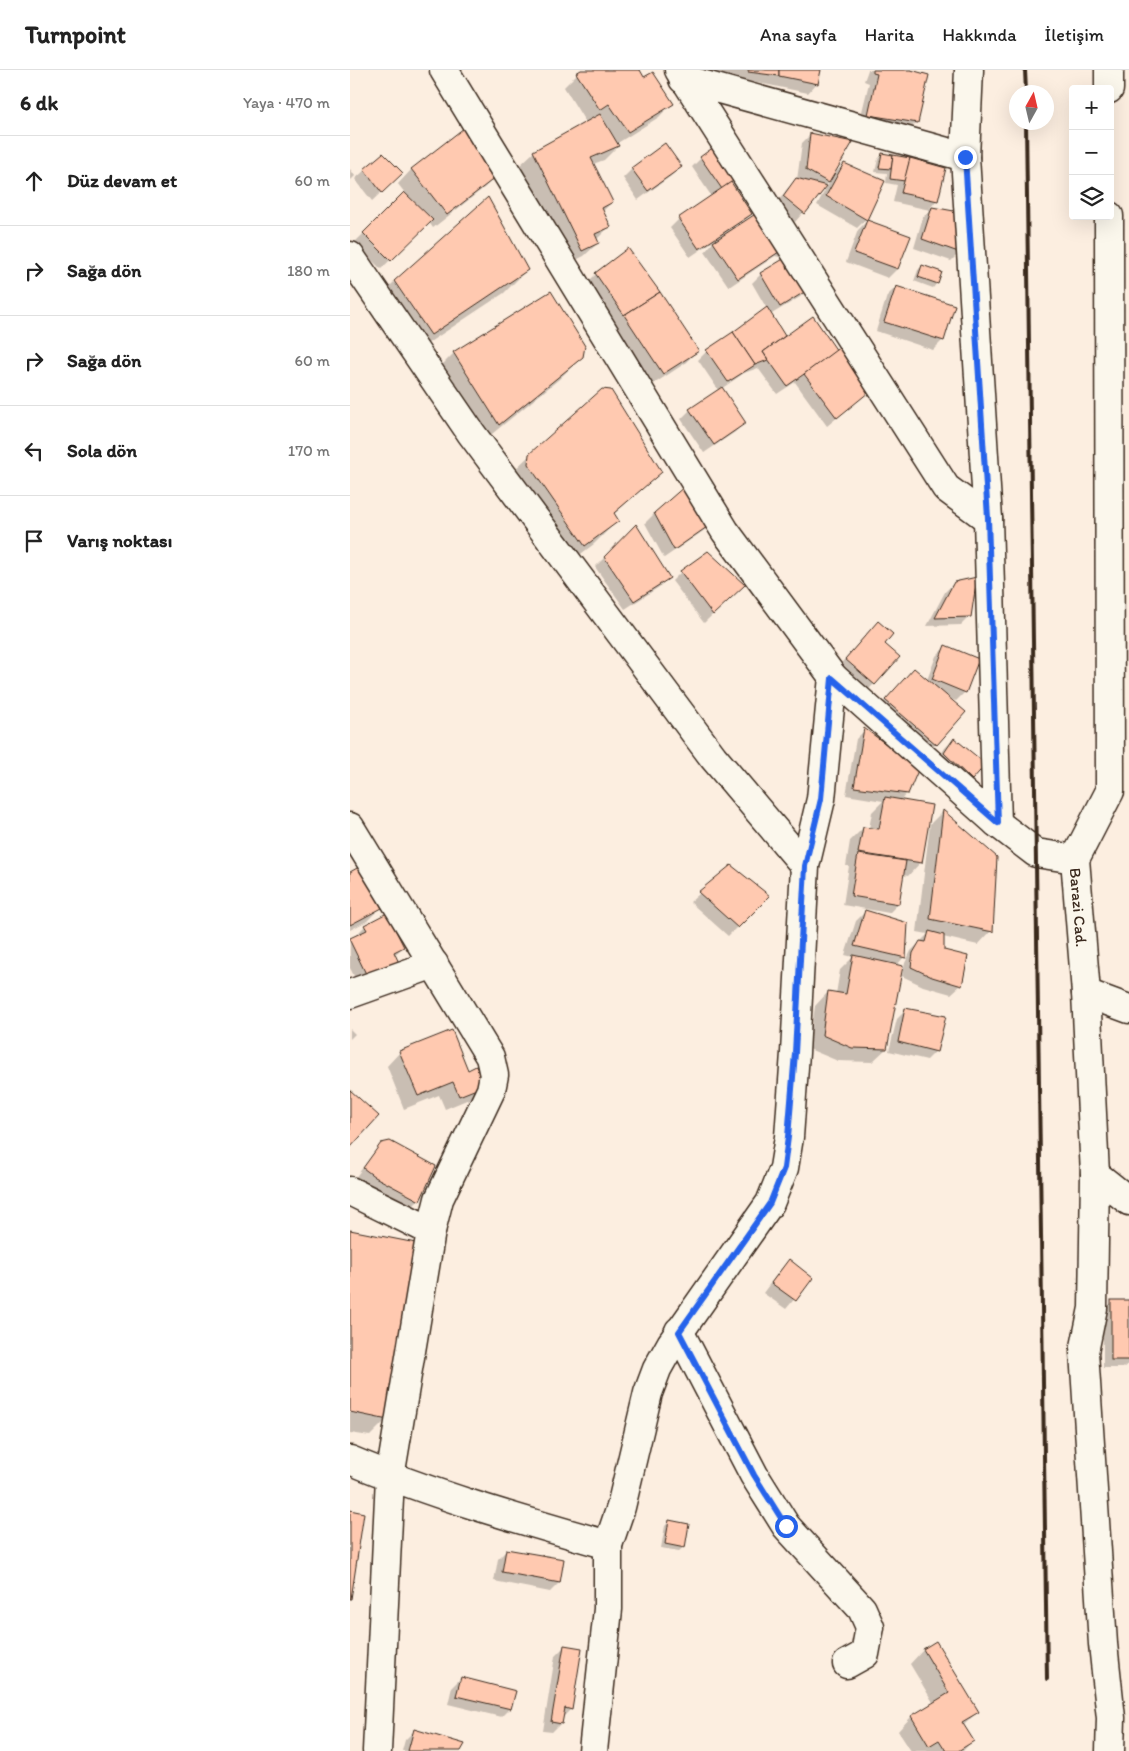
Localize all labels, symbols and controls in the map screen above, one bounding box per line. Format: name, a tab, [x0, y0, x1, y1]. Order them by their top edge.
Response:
text: Turnpoint	[25, 20, 126, 49]
text: Ana sayfa	[760, 24, 837, 46]
text: Harita	[865, 24, 914, 46]
text: Hakkında	[942, 24, 1017, 46]
text: İletişim	[1045, 24, 1104, 46]
north arrow	[1009, 85, 1054, 130]
map controls	[1069, 85, 1114, 220]
button: +	[1069, 85, 1114, 130]
text: 6 dk	[20, 90, 58, 115]
text: Yaya · 470 m	[243, 93, 330, 112]
button: −	[1069, 130, 1114, 175]
route end	[954, 146, 977, 169]
icon: ahead	[20, 167, 48, 195]
text: Düz devam et	[67, 169, 177, 192]
text: 60 m	[295, 171, 330, 190]
button: layers	[1069, 175, 1114, 220]
icon: right	[20, 257, 48, 285]
text: Sağa dön	[67, 259, 141, 282]
text: 180 m	[287, 261, 330, 280]
icon: right	[20, 347, 48, 375]
text: Sağa dön	[67, 349, 141, 372]
text: 60 m	[295, 351, 330, 370]
icon: left	[20, 437, 48, 465]
text: Sola dön	[67, 439, 137, 462]
text: 170 m	[288, 441, 330, 460]
icon: arrive	[20, 527, 48, 555]
text: Varış noktası	[67, 529, 172, 552]
street label: Barazi Cad.	[1066, 867, 1091, 948]
route start	[775, 1515, 798, 1538]

